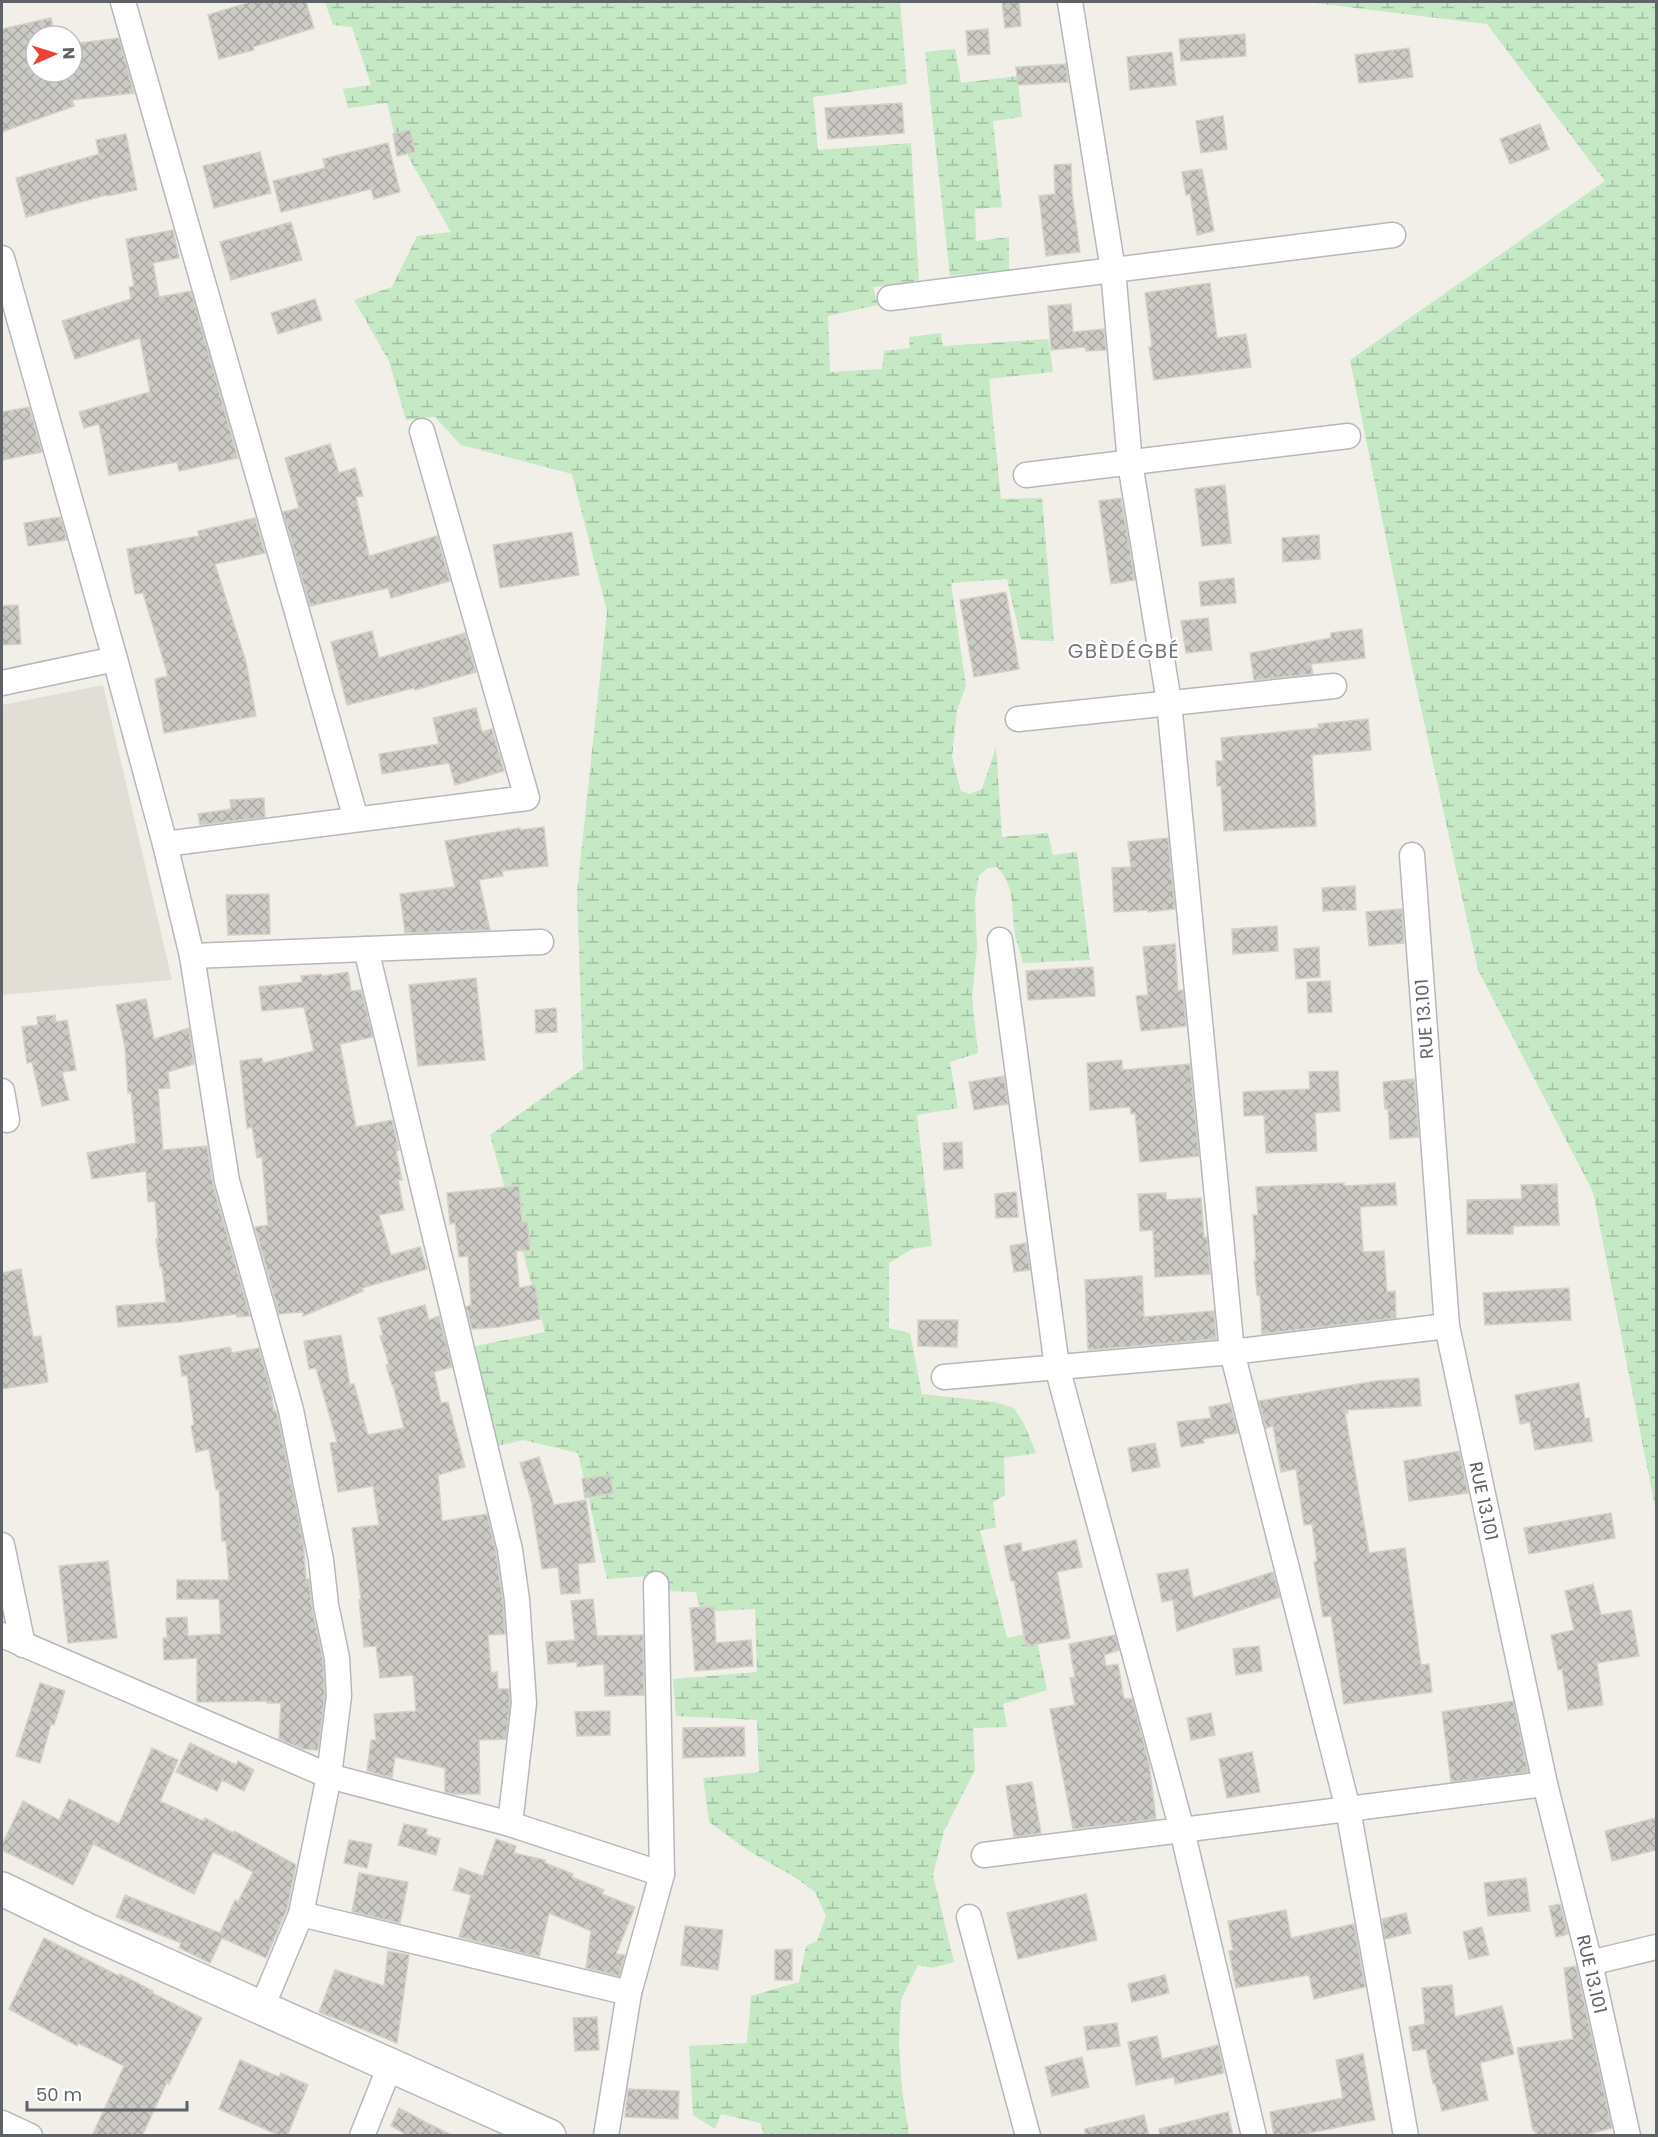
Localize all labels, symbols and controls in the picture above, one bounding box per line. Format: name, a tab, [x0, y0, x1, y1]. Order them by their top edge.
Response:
north arrow	[24, 24, 84, 84]
text: N	[57, 47, 80, 60]
district label: GBÈDÉGBÉ	[1068, 637, 1180, 665]
street label: RUE 13.101	[1409, 978, 1439, 1060]
street label: RUE 13.101	[1463, 1459, 1505, 1543]
street label: RUE 13.101	[1571, 1932, 1613, 2016]
scale bar	[27, 2074, 188, 2112]
text: 50 m	[36, 2082, 82, 2107]

